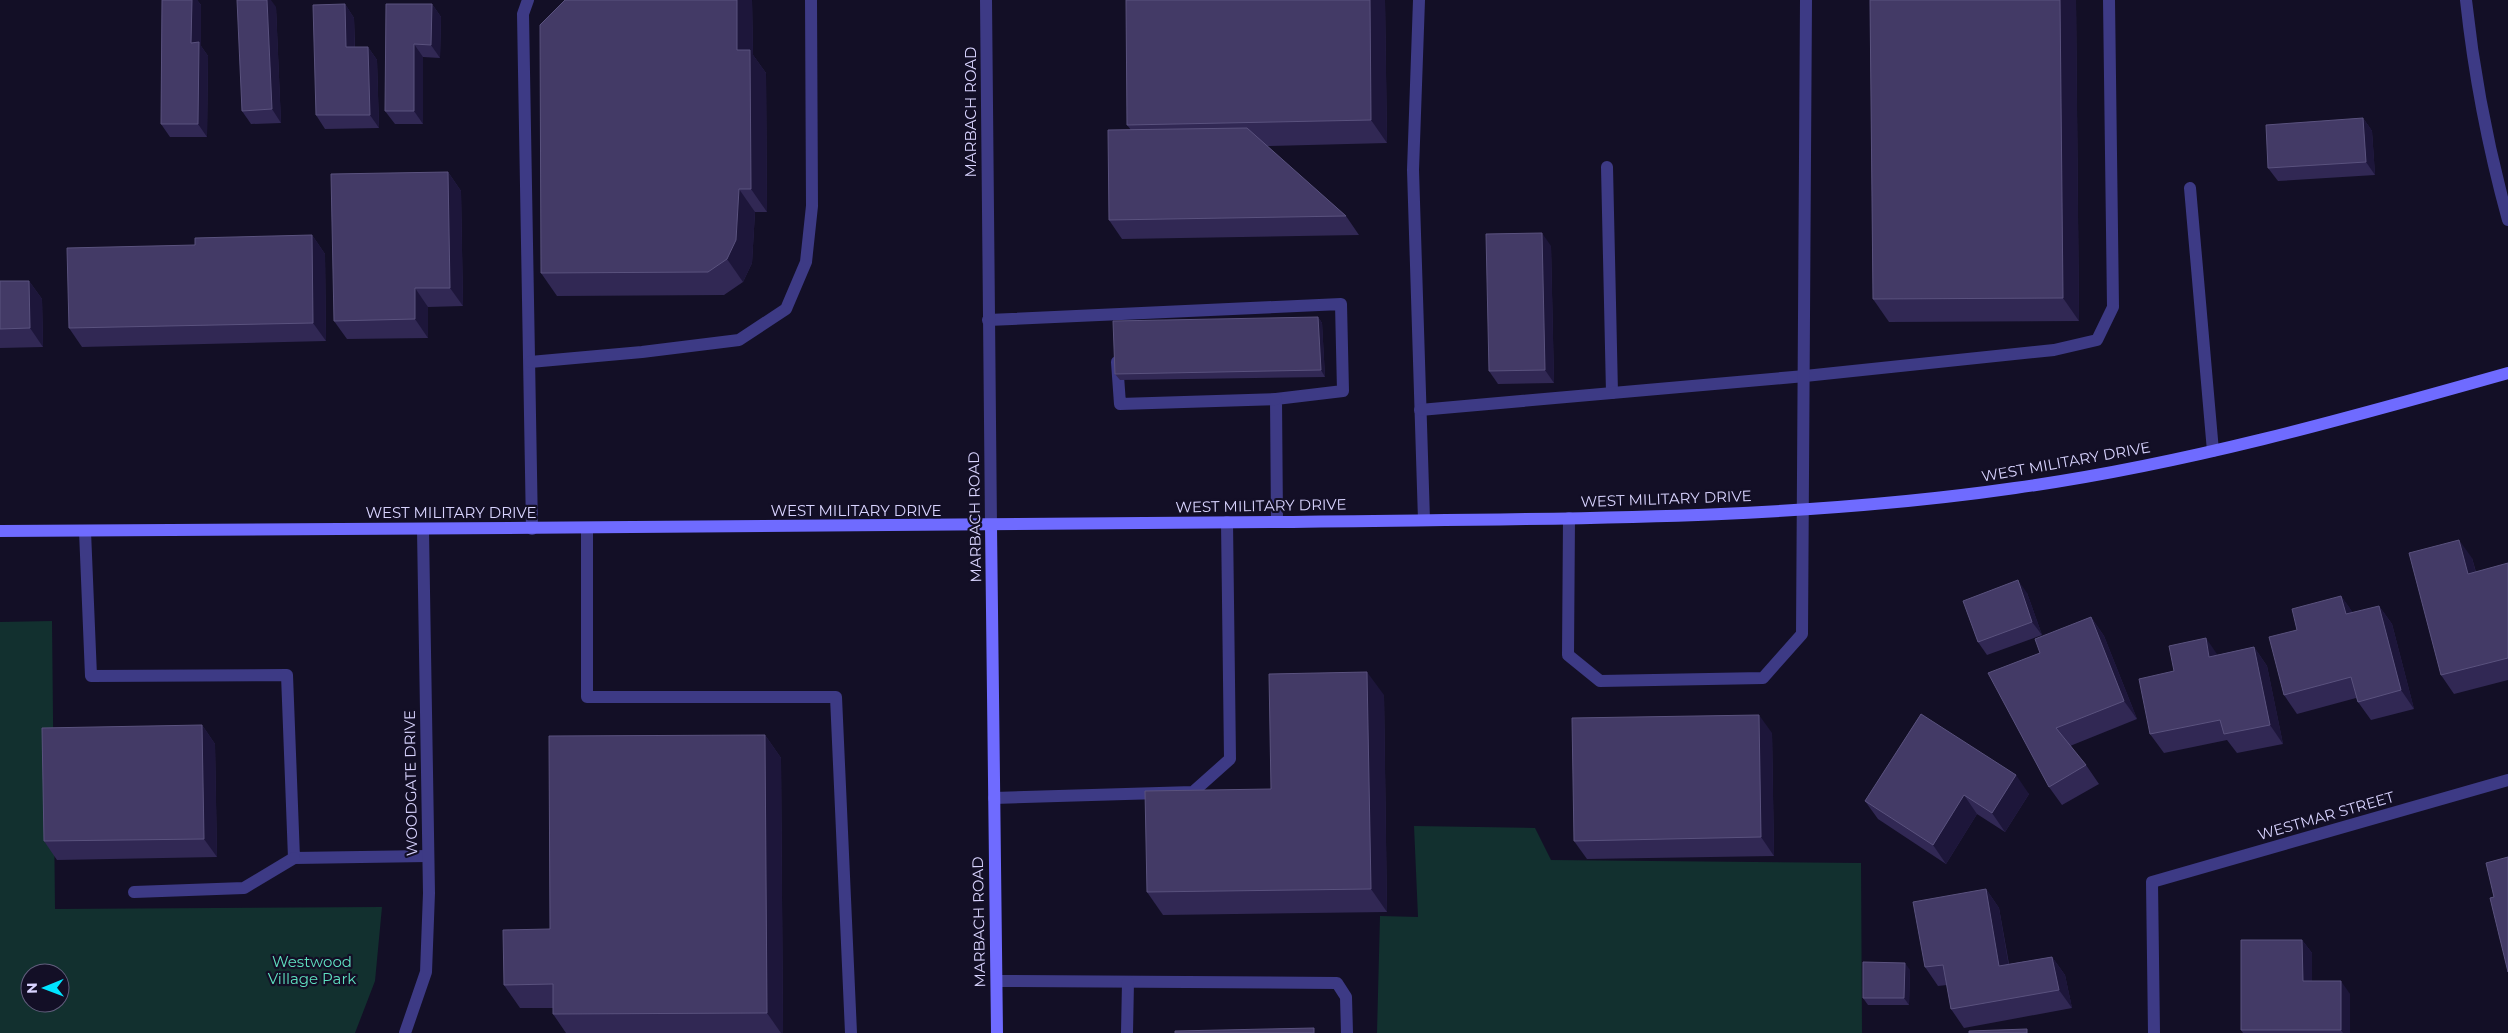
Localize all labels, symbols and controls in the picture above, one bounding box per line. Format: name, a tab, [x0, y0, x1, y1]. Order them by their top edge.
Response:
street label: MARBACH ROAD	[961, 47, 980, 177]
street label: WEST MILITARY DRIVE	[1980, 437, 2152, 486]
street label: MARBACH ROAD	[964, 451, 985, 583]
street label: WEST MILITARY DRIVE	[1580, 486, 1752, 511]
street label: WEST MILITARY DRIVE	[1175, 495, 1347, 516]
street label: WEST MILITARY DRIVE	[770, 501, 942, 520]
street label: WEST MILITARY DRIVE	[365, 503, 537, 522]
street label: WOODGATE DRIVE	[400, 710, 421, 856]
street label: WESTMAR STREET	[2255, 787, 2397, 844]
street label: MARBACH ROAD	[968, 856, 989, 988]
park label: Westwood Village Park	[268, 952, 356, 988]
north arrow	[20, 963, 70, 1013]
text: N	[23, 982, 41, 994]

